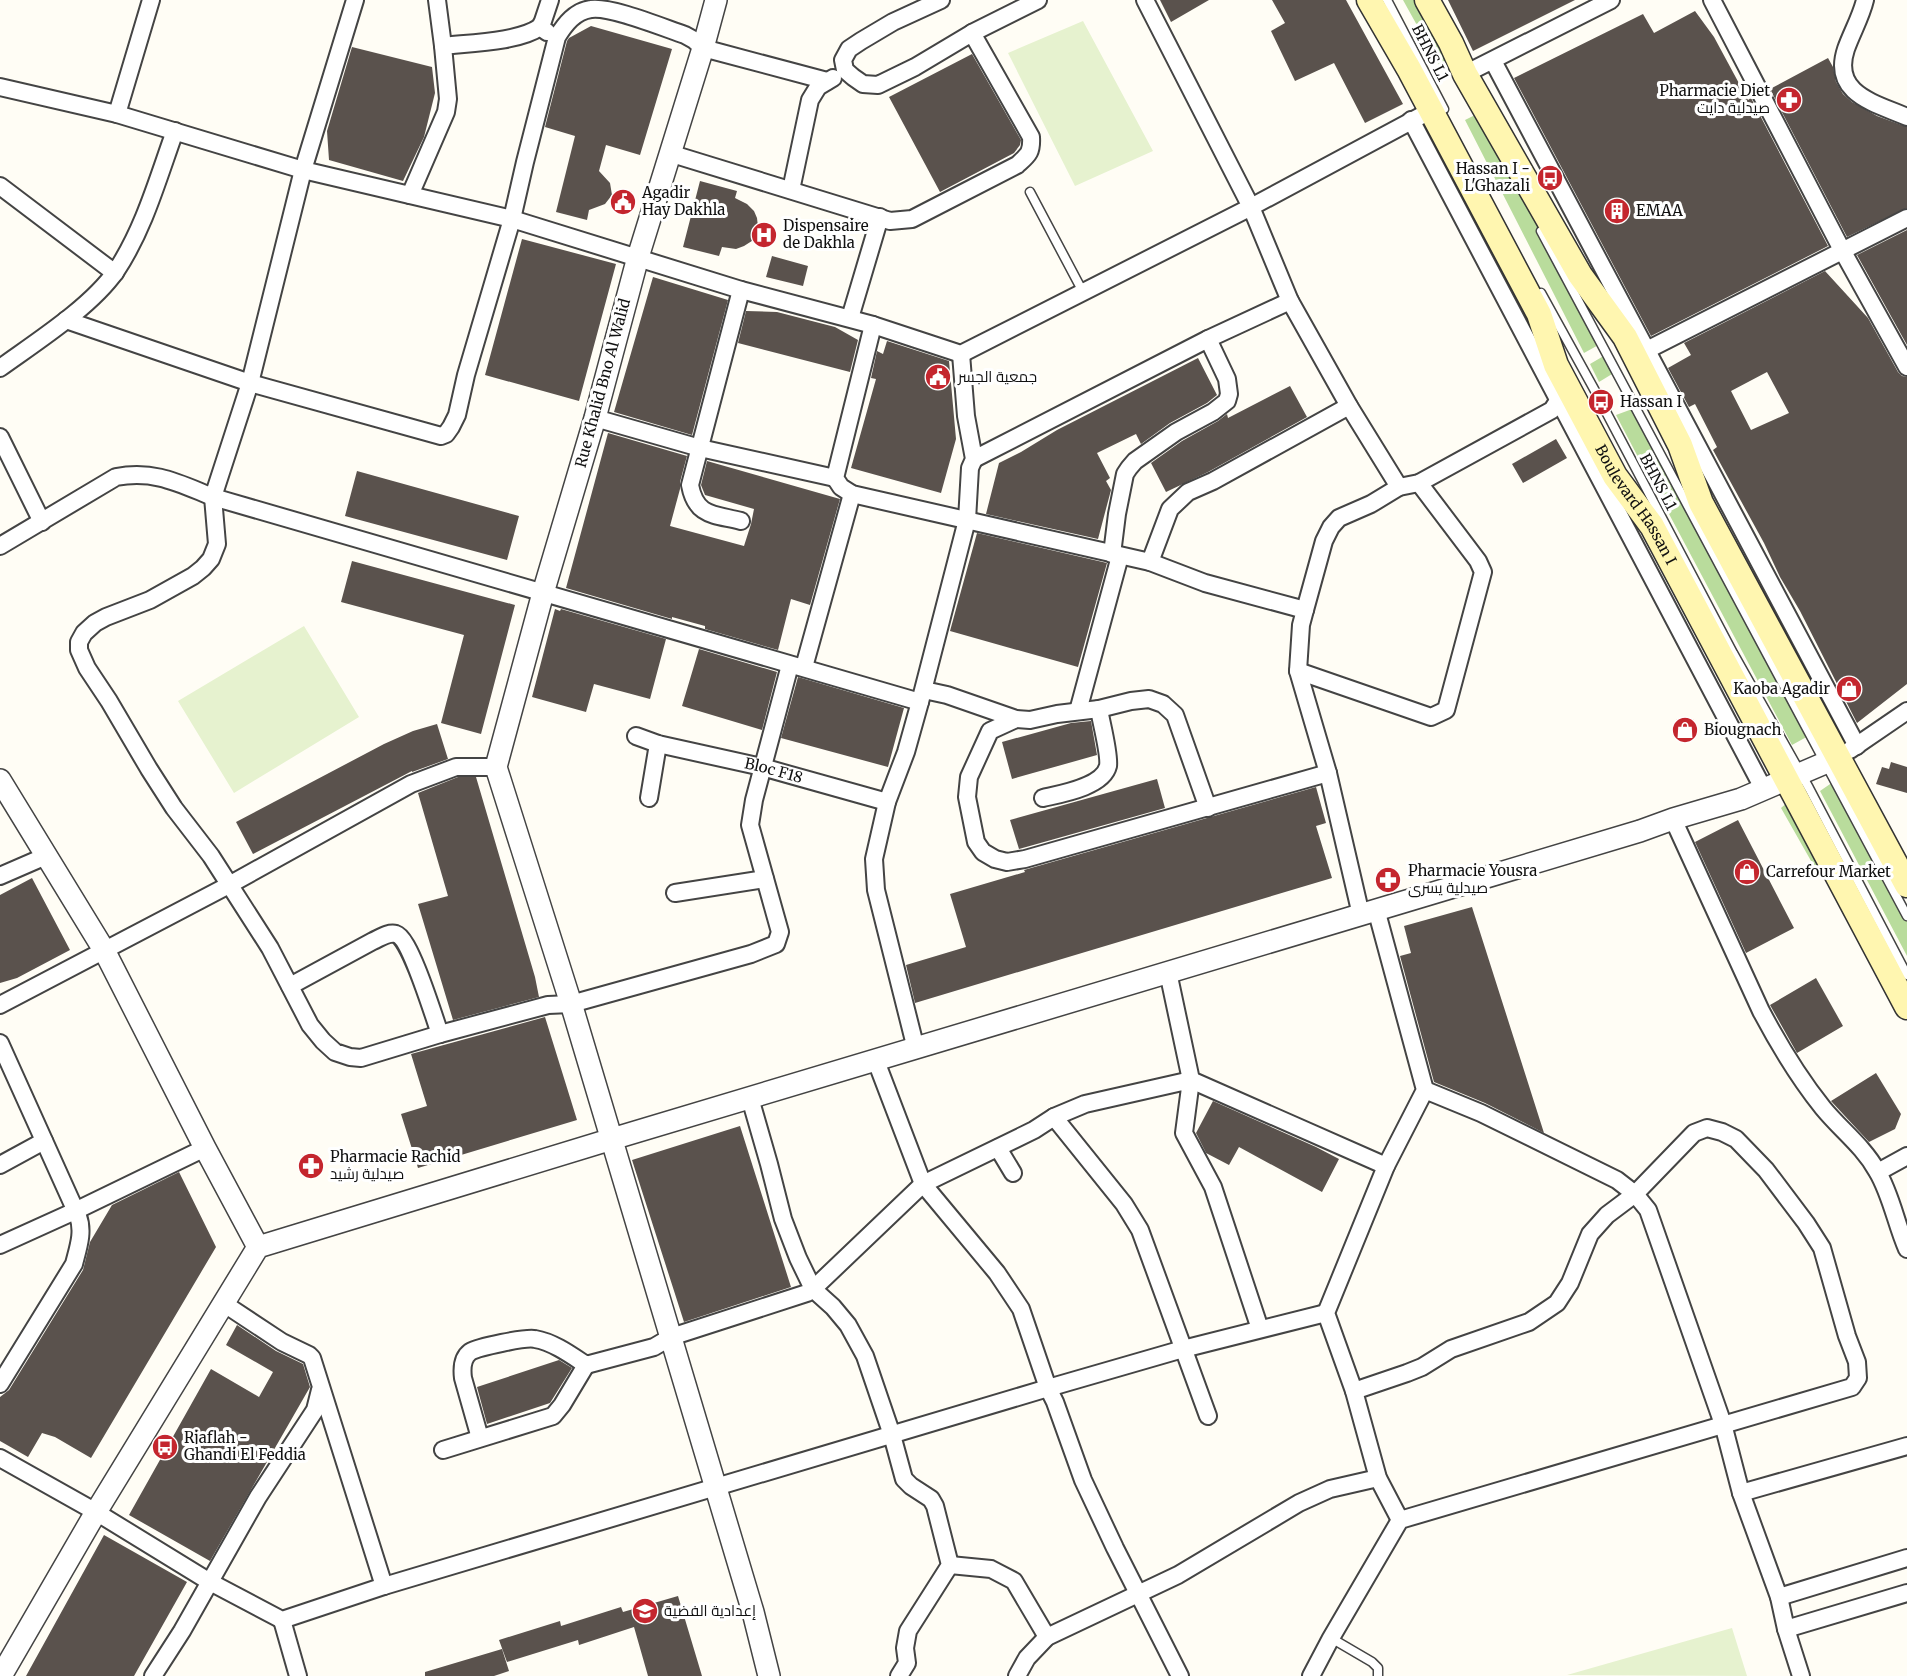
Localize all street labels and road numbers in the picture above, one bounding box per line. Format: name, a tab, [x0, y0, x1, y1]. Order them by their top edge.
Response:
street label: BHNS L1	[1408, 21, 1453, 85]
street label: Rue Khalid Bno Al Walid	[571, 296, 634, 469]
street label: Boulevard Hassan I	[1591, 441, 1681, 568]
street label: BHNS L1	[1636, 450, 1681, 514]
street label: Bloc F18	[743, 753, 805, 787]

